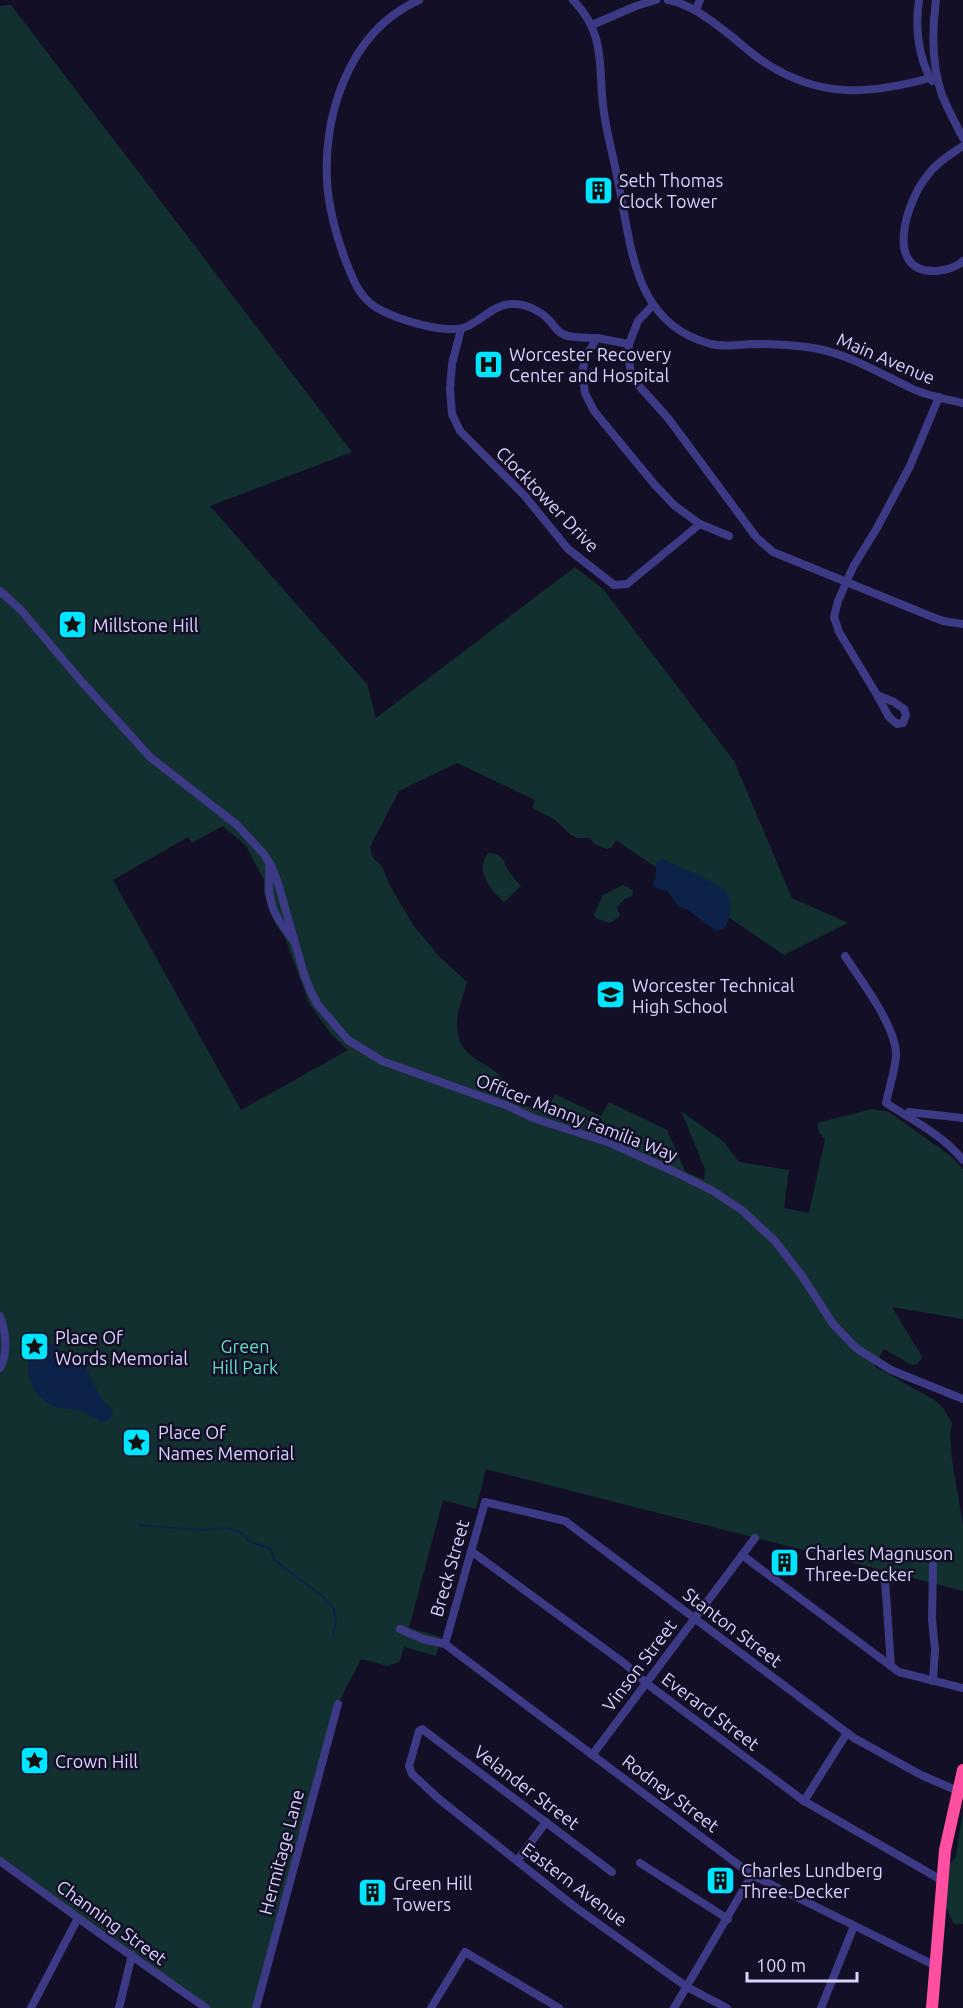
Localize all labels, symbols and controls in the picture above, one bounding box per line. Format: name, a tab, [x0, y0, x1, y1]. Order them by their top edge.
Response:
place label: Seth Thomas Clock Tower	[619, 170, 723, 211]
building icon: Seth Thomas Clock Tower	[582, 174, 614, 206]
street label: Main Avenue	[834, 328, 938, 388]
place label: Worcester Recovery Center and Hospital	[509, 344, 672, 385]
hospital icon: Worcester Recovery Center and Hospital	[472, 348, 504, 380]
street label: Clocktower Drive	[493, 442, 603, 556]
place icon: Millstone Hill	[56, 609, 88, 641]
place label: Millstone Hill	[93, 615, 199, 635]
place label: Worcester Technical High School	[632, 975, 795, 1016]
school or university icon: Worcester Technical High School	[595, 979, 627, 1011]
street label: Officer Manny Familia Way	[474, 1069, 681, 1165]
place label: Place Of Words Memorial	[55, 1327, 188, 1368]
place icon: Place Of Words Memorial	[18, 1331, 50, 1363]
park label: Green Hill Park	[212, 1336, 278, 1377]
place label: Place Of Names Memorial	[158, 1422, 295, 1463]
place icon: Place Of Names Memorial	[121, 1426, 153, 1458]
street label: Breck Street	[426, 1517, 472, 1619]
place label: Charles Magnuson Three-Decker	[805, 1543, 953, 1584]
building icon: Charles Magnuson Three-Decker	[768, 1547, 800, 1579]
street label: Stanton Street	[680, 1583, 786, 1671]
street label: Vinson Street	[598, 1615, 680, 1715]
street label: Everard Street	[659, 1668, 763, 1754]
street label: Velander Street	[470, 1741, 584, 1833]
place icon: Crown Hill	[18, 1745, 50, 1777]
street label: Rodney Street	[619, 1750, 723, 1836]
place label: Crown Hill	[55, 1751, 138, 1771]
street label: Hermitage Lane	[255, 1787, 307, 1917]
street label: Eastern Avenue	[519, 1838, 631, 1930]
place label: Charles Lundberg Three-Decker	[741, 1860, 883, 1901]
building icon: Charles Lundberg Three-Decker	[704, 1864, 736, 1896]
place label: Green Hill Towers	[393, 1873, 473, 1914]
street label: Channing Street	[53, 1876, 171, 1968]
building icon: Green Hill Towers	[356, 1877, 388, 1909]
scale bar	[747, 1945, 856, 1983]
text: 100 m	[756, 1955, 806, 1975]

